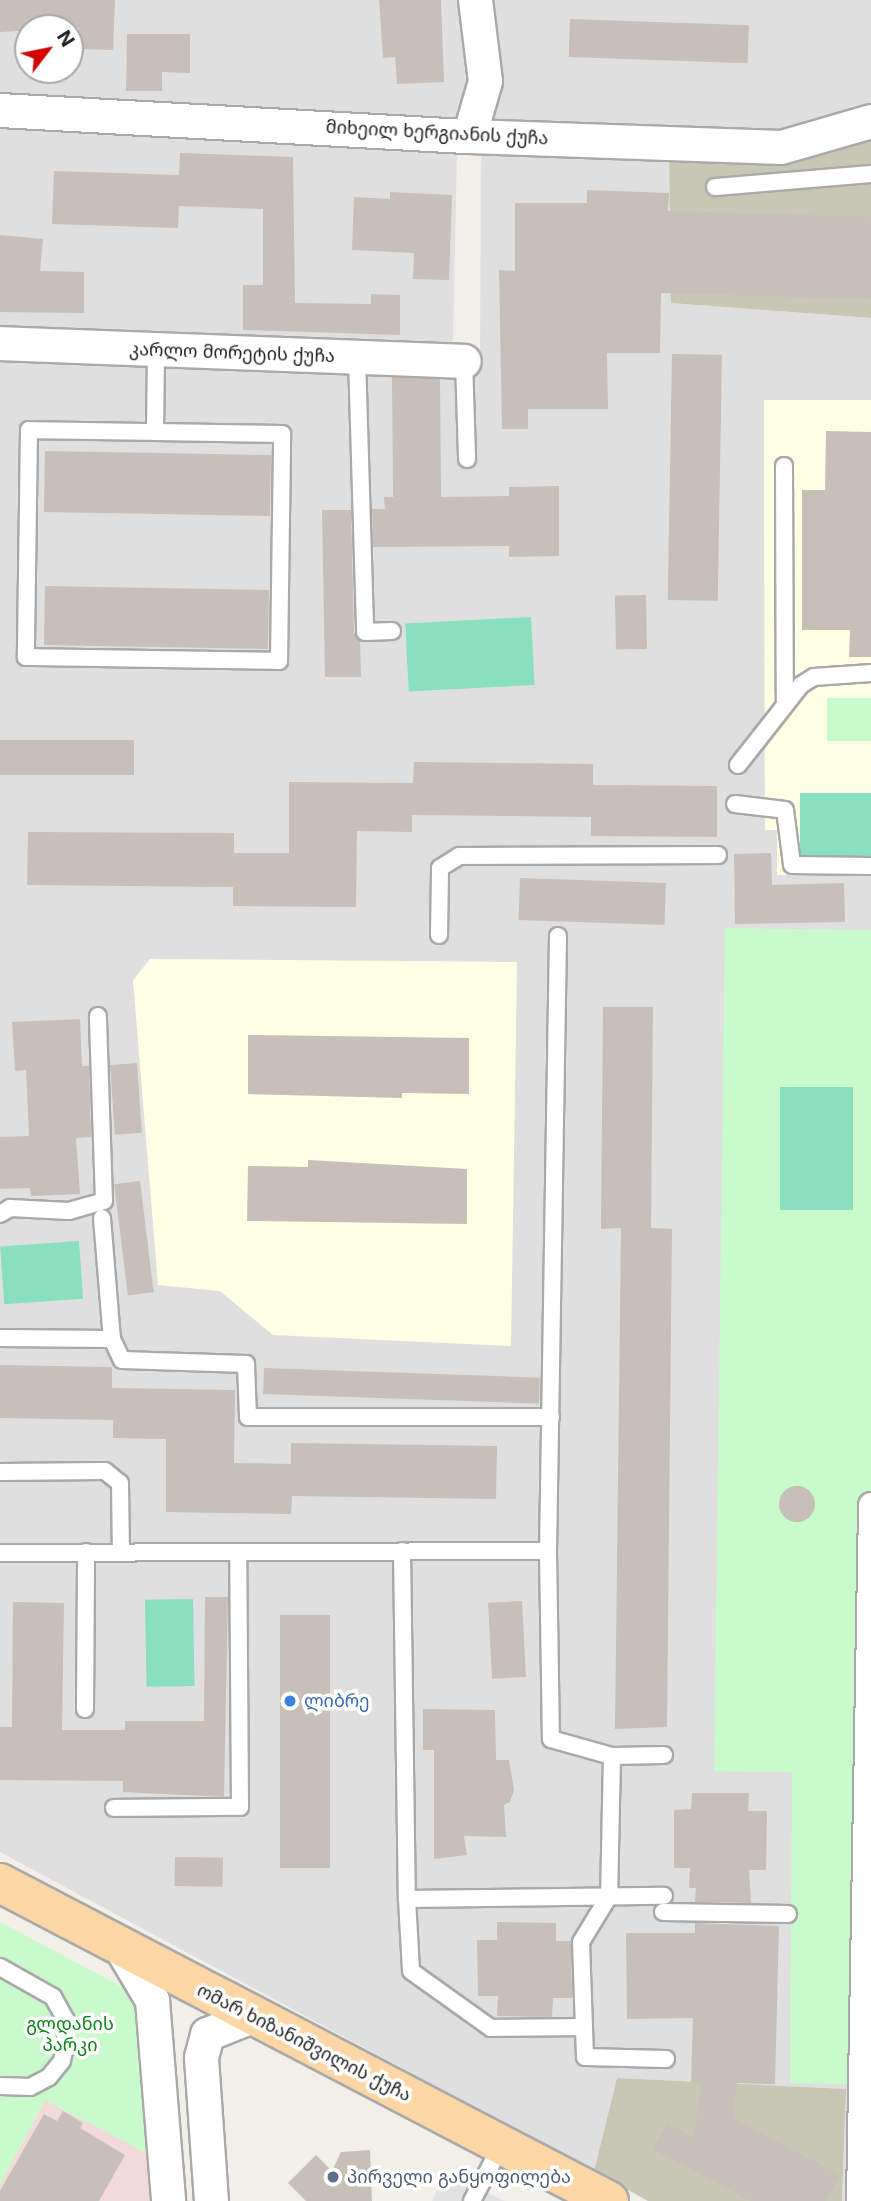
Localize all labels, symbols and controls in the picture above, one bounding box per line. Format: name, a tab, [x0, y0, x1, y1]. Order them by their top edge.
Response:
north arrow	[14, 14, 84, 84]
text: N	[52, 26, 79, 51]
street label: მიხეილ ხერგიანის ქუჩა	[325, 116, 549, 150]
street label: კარლო მორეტის ქუჩა	[129, 339, 335, 367]
place label: ლიბრე	[304, 1690, 370, 1712]
marker: ლიბრე	[282, 1693, 298, 1709]
street label: ომარ ხიზანიშვილის ქუჩა	[193, 1980, 415, 2106]
park label: გლდანის პარკი	[26, 2014, 114, 2056]
place label: პირველი განყოფილება	[347, 2166, 571, 2188]
marker: პირველი განყოფილება	[325, 2169, 341, 2185]

